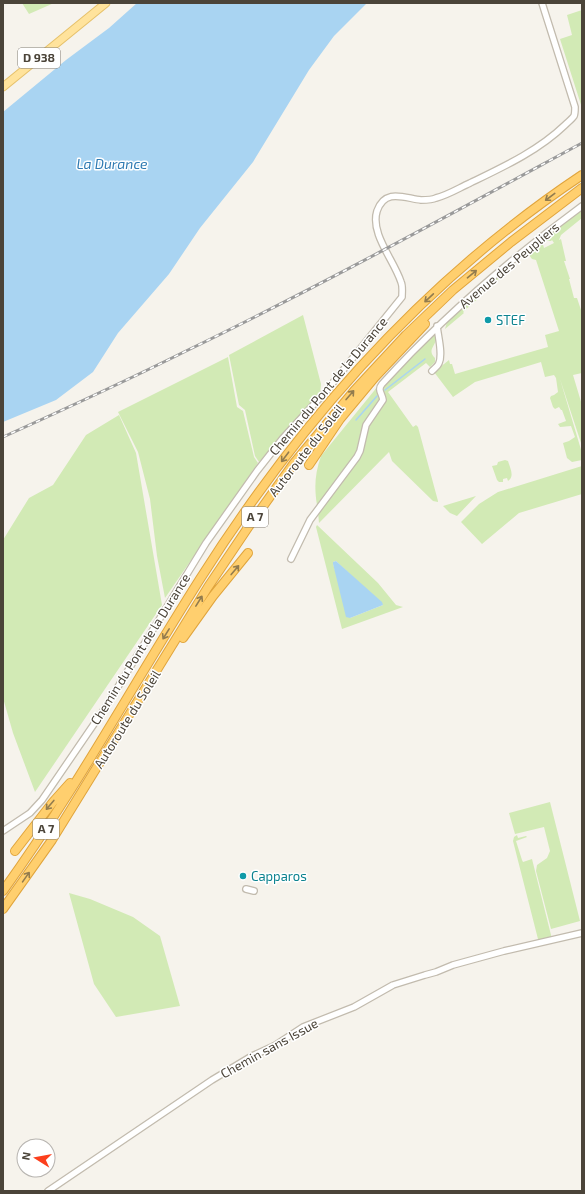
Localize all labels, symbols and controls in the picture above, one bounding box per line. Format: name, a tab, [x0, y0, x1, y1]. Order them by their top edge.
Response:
road number: D 938	[18, 48, 60, 68]
water label: La Durance	[76, 155, 148, 172]
one-way arrow	[545, 193, 556, 201]
street label: Avenue des Peupliers	[456, 218, 562, 312]
one-way arrow	[467, 269, 478, 278]
one-way arrow	[424, 293, 434, 303]
place label: STEF	[496, 312, 525, 328]
street label: Chemin du Pont de la Durance	[265, 314, 391, 458]
marker: STEF	[483, 315, 493, 325]
one-way arrow	[346, 389, 355, 400]
street label: Autoroute du Soleil	[265, 400, 347, 499]
one-way arrow	[281, 451, 290, 462]
road number: A 7	[242, 507, 268, 527]
one-way arrow	[230, 564, 239, 575]
street label: Chemin du Pont de la Durance	[87, 570, 193, 728]
one-way arrow	[196, 595, 204, 607]
one-way arrow	[162, 628, 170, 640]
street label: Autoroute du Soleil	[90, 667, 164, 771]
one-way arrow	[46, 800, 55, 811]
road number: A 7	[33, 819, 59, 839]
place label: Capparos	[251, 868, 307, 884]
marker: Capparos	[238, 871, 248, 881]
one-way arrow	[22, 872, 30, 883]
street label: Chemin sans Issue	[218, 1015, 320, 1081]
north arrow	[16, 1138, 56, 1178]
text: N	[19, 1151, 33, 1161]

